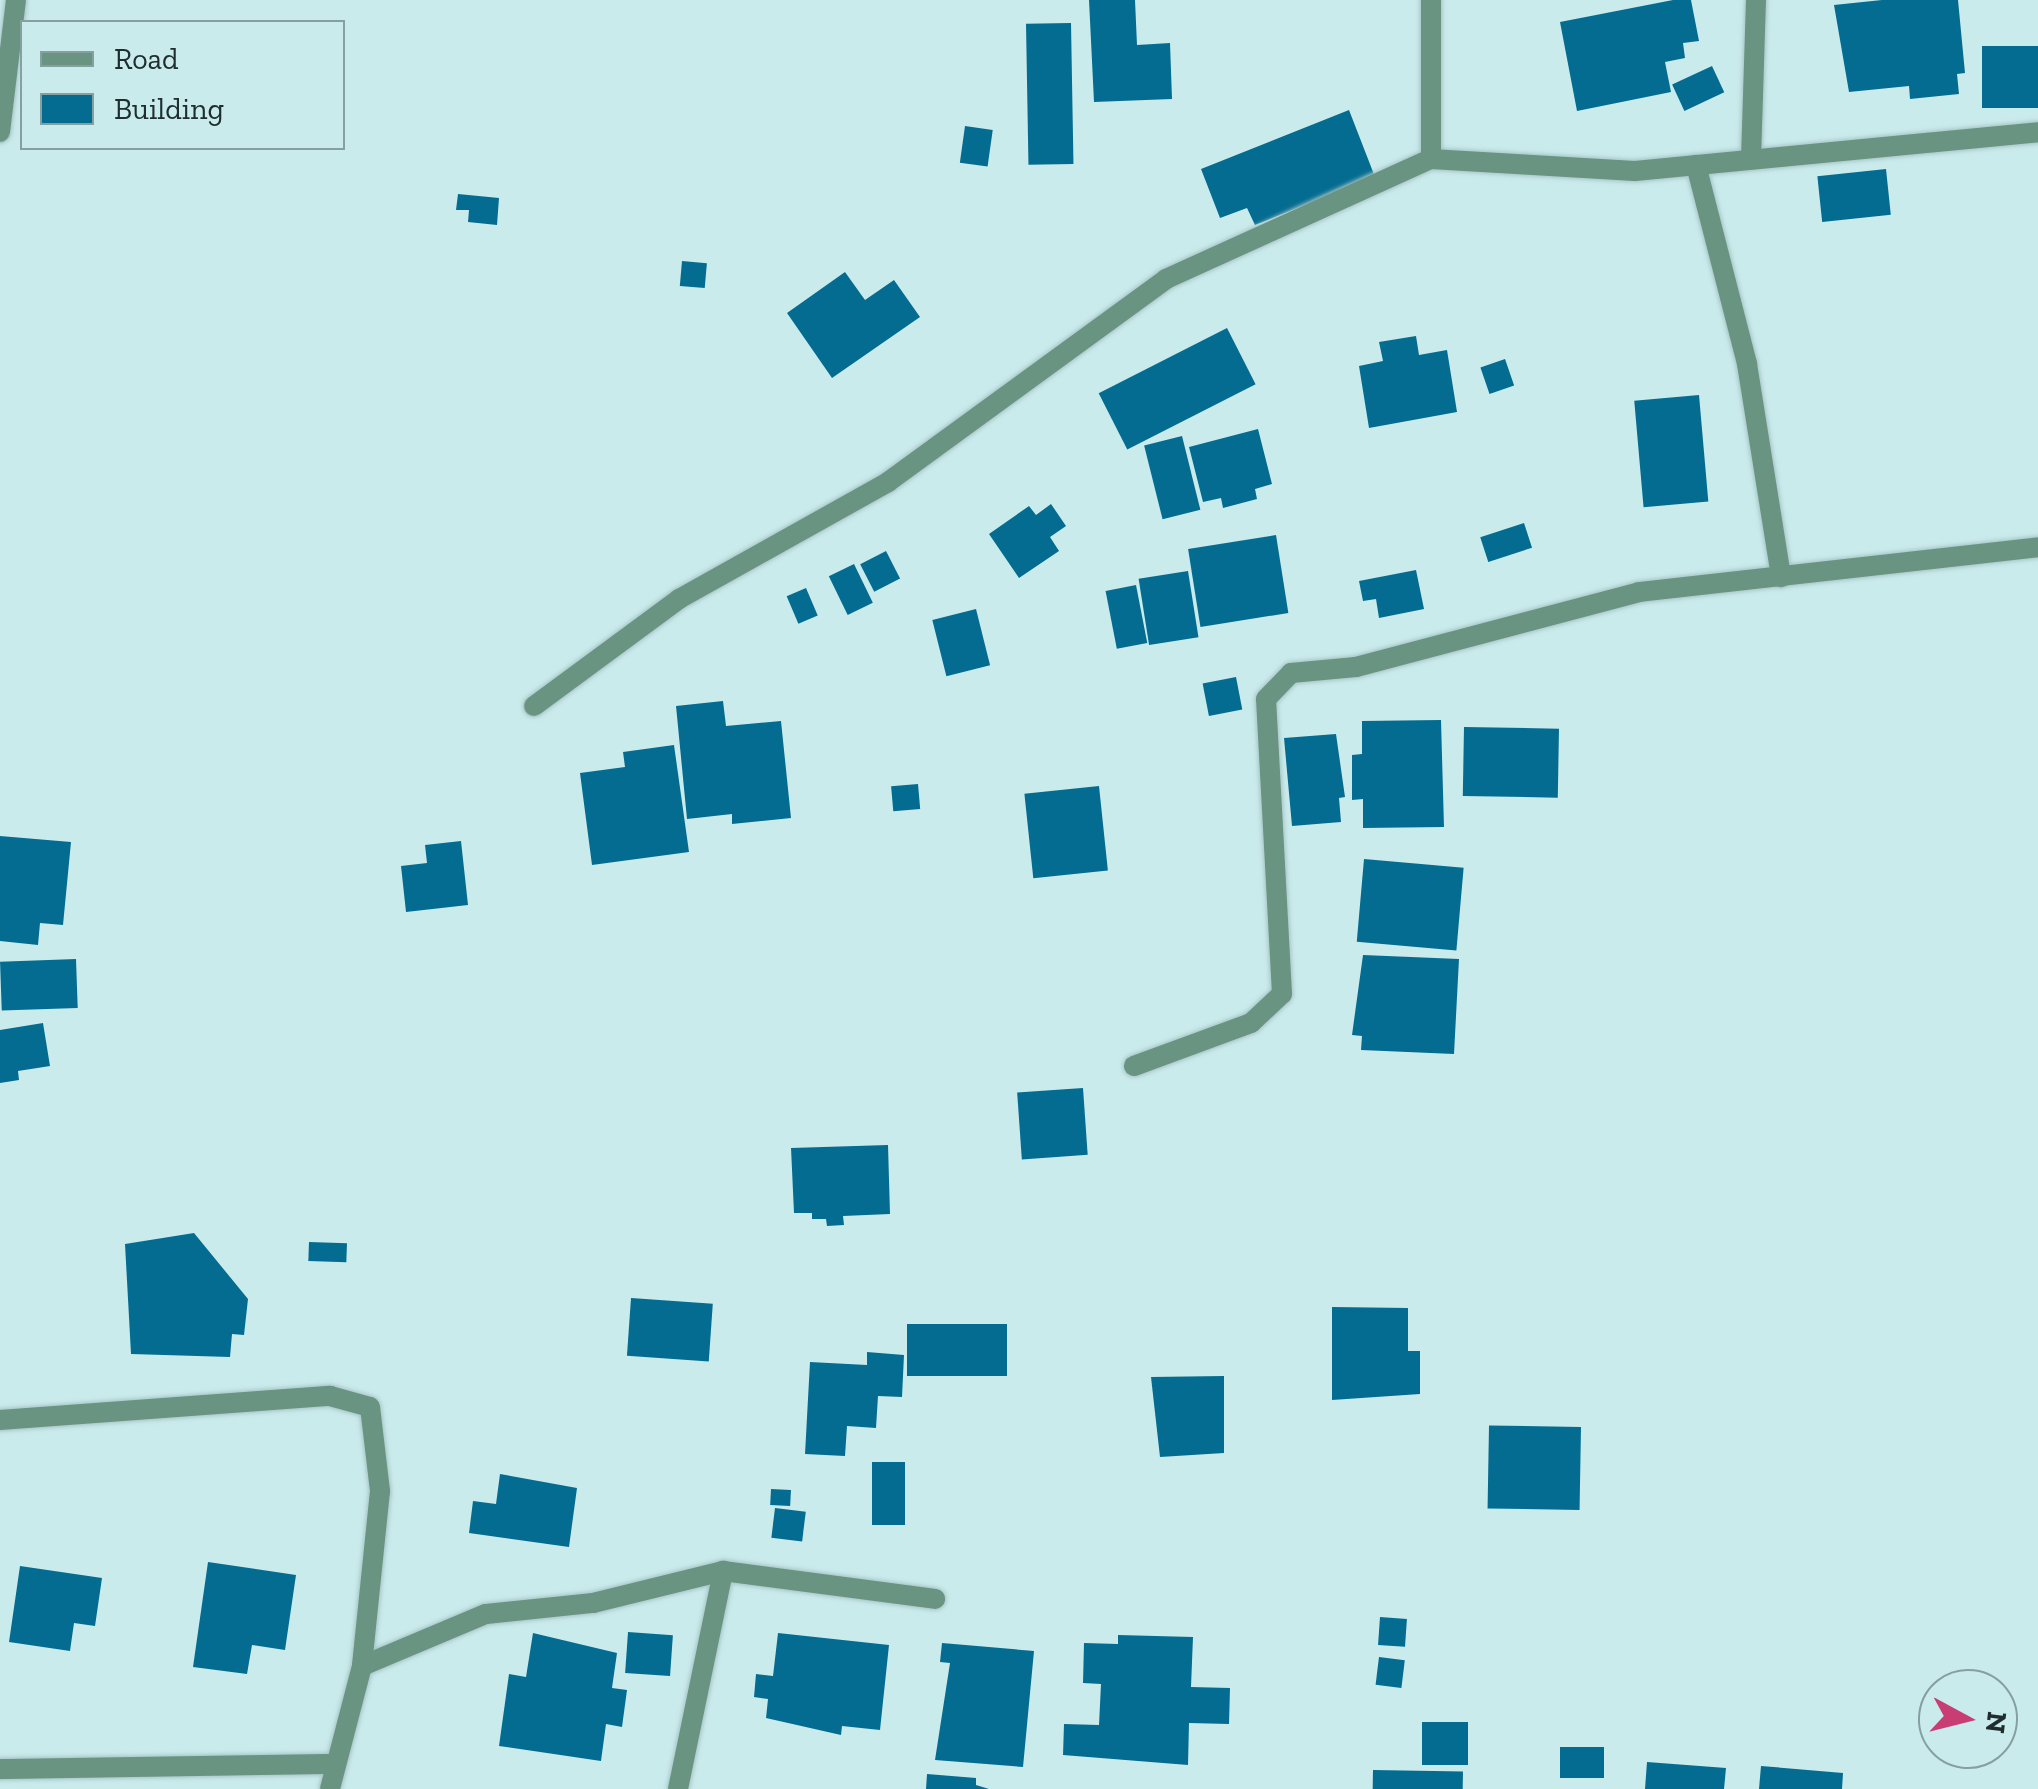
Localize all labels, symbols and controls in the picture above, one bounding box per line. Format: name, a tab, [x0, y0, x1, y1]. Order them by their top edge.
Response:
legend	[20, 20, 345, 150]
text: Road	[114, 41, 179, 77]
text: Building	[114, 91, 224, 127]
north arrow	[1918, 1669, 2018, 1769]
text: N	[1979, 1710, 2014, 1735]

